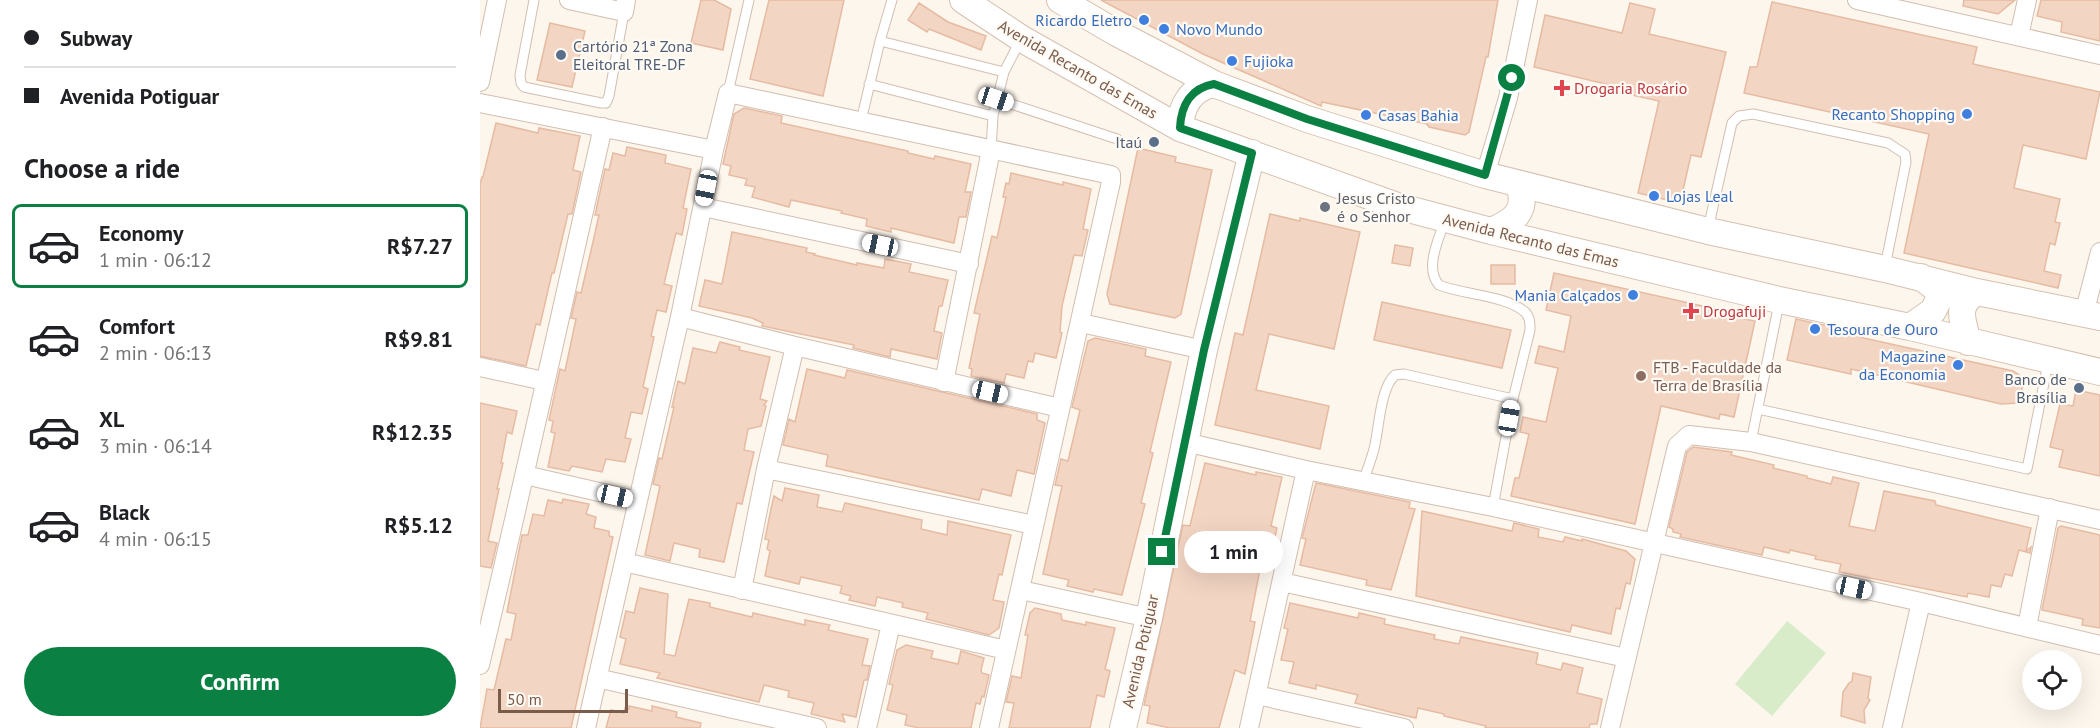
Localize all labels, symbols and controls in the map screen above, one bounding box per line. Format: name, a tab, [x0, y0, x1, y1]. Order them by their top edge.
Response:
place label: Ricardo Eletro	[1035, 10, 1132, 30]
marker: Ricardo Eletro	[1137, 13, 1151, 27]
street label: Avenida Recanto das Emas	[995, 15, 1162, 123]
place label: Novo Mundo	[1176, 19, 1263, 39]
marker: Novo Mundo	[1157, 22, 1171, 36]
text: Subway	[60, 24, 132, 52]
place label: Cartório 21ª Zona Eleitoral TRE-DF	[573, 36, 693, 74]
marker: Cartório 21ª Zona Eleitoral TRE-DF	[554, 48, 568, 62]
place label: Fujioka	[1244, 51, 1294, 71]
marker: Fujioka	[1225, 54, 1239, 68]
route start	[1498, 64, 1525, 91]
place label: Drogaria Rosário	[1574, 78, 1687, 98]
marker: Drogaria Rosário	[1555, 81, 1569, 95]
text: Avenida Potiguar	[60, 82, 219, 110]
car	[976, 85, 1016, 113]
place label: Recanto Shopping	[1832, 104, 1955, 124]
place label: Casas Bahia	[1378, 105, 1459, 125]
marker: Recanto Shopping	[1960, 107, 1974, 121]
marker: Casas Bahia	[1359, 108, 1373, 122]
place label: Itaú	[1115, 132, 1142, 152]
marker: Itaú	[1147, 135, 1161, 149]
text: Choose a ride	[24, 151, 180, 185]
car	[694, 169, 718, 207]
place label: Lojas Leal	[1666, 186, 1734, 206]
place label: Jesus Cristo é o Senhor	[1336, 188, 1415, 226]
marker: Lojas Leal	[1647, 189, 1661, 203]
marker: Jesus Cristo é o Senhor	[1318, 200, 1332, 214]
street label: Avenida Recanto das Emas	[1441, 208, 1621, 272]
icon: car	[27, 219, 81, 273]
text: Economy	[99, 219, 183, 247]
text: R$7.27	[387, 232, 453, 260]
car	[861, 232, 899, 258]
text: 1 min · 06:12	[99, 247, 212, 273]
place label: Mania Calçados	[1515, 285, 1621, 305]
marker: Mania Calçados	[1626, 288, 1640, 302]
place label: Drogafuji	[1703, 301, 1766, 321]
marker: Drogafuji	[1684, 304, 1698, 318]
icon: car	[27, 312, 81, 366]
text: Comfort	[99, 312, 175, 340]
place label: Tesoura de Ouro	[1827, 319, 1938, 339]
marker: Tesoura de Ouro	[1808, 322, 1822, 336]
text: R$9.81	[384, 325, 453, 353]
text: 2 min · 06:13	[99, 340, 212, 366]
place label: Magazine da Economia	[1859, 346, 1946, 384]
place label: FTB - Faculdade da Terra de Brasília	[1653, 357, 1782, 395]
marker: Magazine da Economia	[1951, 358, 1965, 372]
marker: FTB - Faculdade da Terra de Brasília	[1634, 369, 1648, 383]
place label: Banco de Brasília	[2005, 369, 2067, 407]
car	[970, 379, 1010, 405]
marker: Banco de Brasília	[2072, 381, 2086, 395]
car	[1497, 399, 1521, 437]
icon: car	[27, 405, 81, 459]
text: XL	[99, 405, 124, 433]
text: R$12.35	[372, 418, 453, 446]
text: 3 min · 06:14	[99, 433, 212, 459]
car	[595, 483, 635, 509]
icon: car	[27, 498, 81, 552]
text: Black	[99, 498, 150, 526]
text: R$5.12	[384, 511, 453, 539]
text: 4 min · 06:15	[99, 526, 212, 552]
callout: 1 min	[1183, 531, 1282, 573]
route end	[1148, 538, 1175, 565]
text: 1 min	[1209, 539, 1258, 565]
car	[1835, 575, 1873, 601]
street label: Avenida Potiguar	[1117, 592, 1163, 710]
button: Confirm	[24, 647, 456, 716]
map controls	[2022, 650, 2082, 710]
button: locate	[2022, 650, 2082, 710]
scale bar	[498, 686, 628, 714]
text: 50 m	[507, 689, 542, 709]

